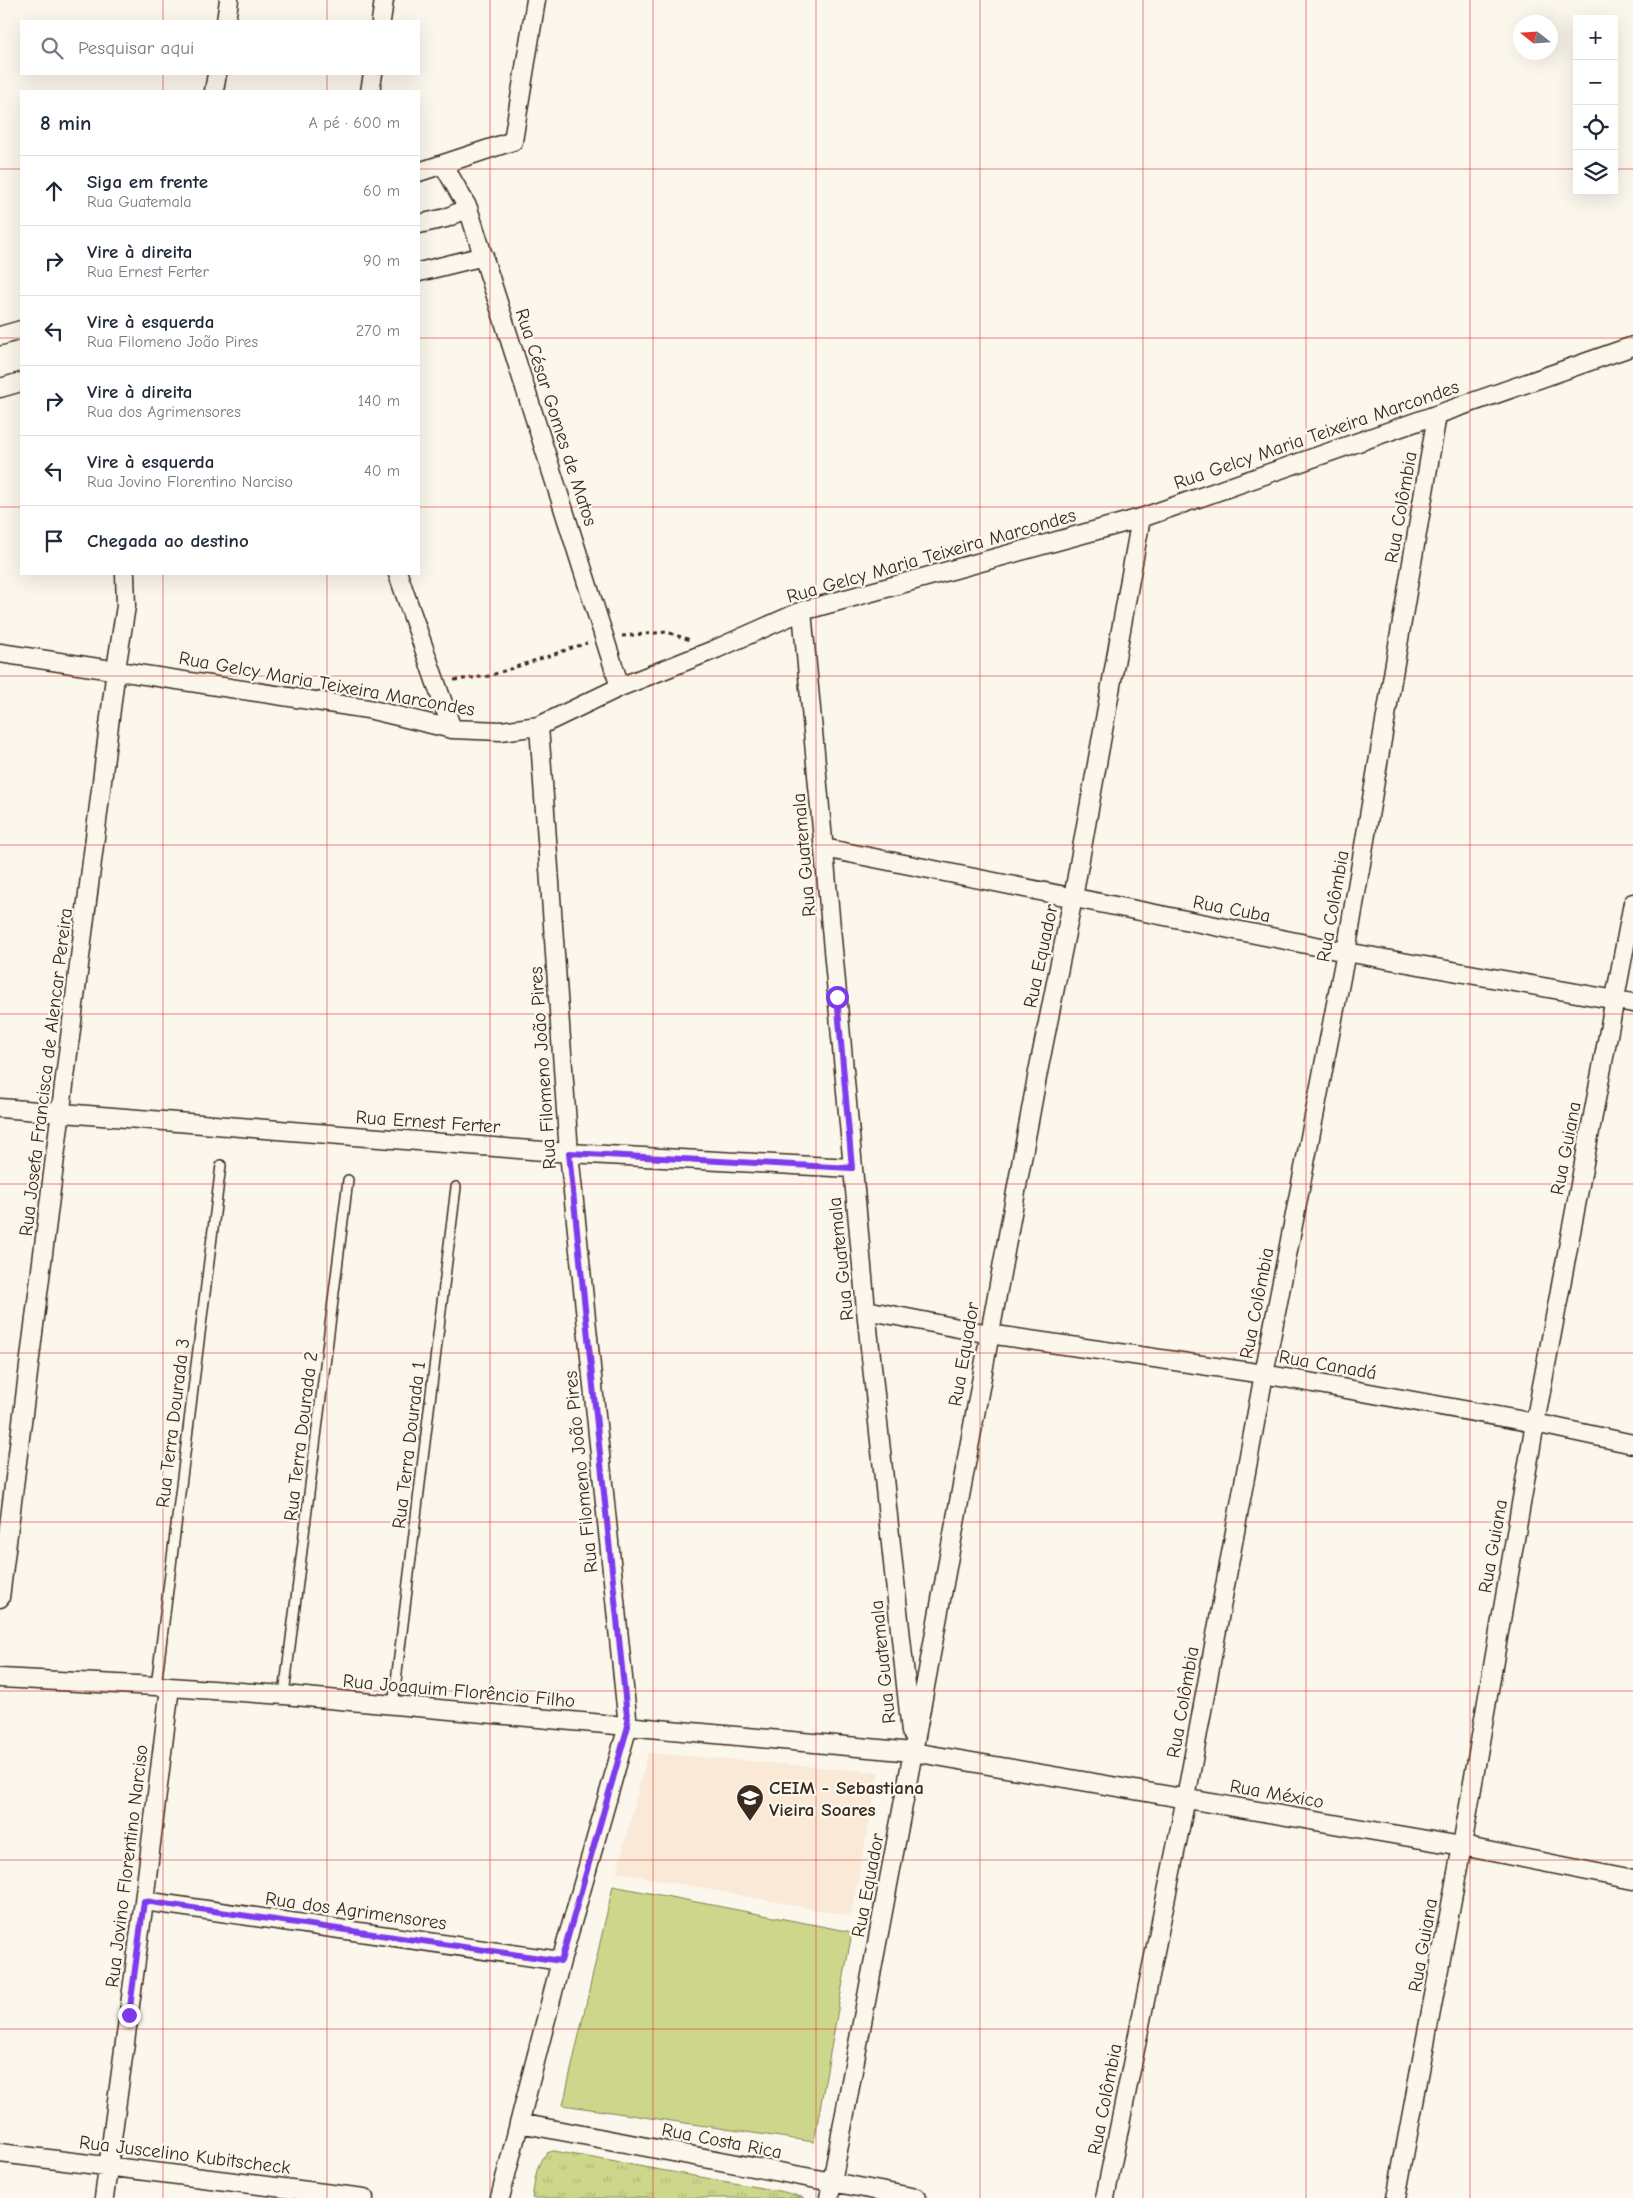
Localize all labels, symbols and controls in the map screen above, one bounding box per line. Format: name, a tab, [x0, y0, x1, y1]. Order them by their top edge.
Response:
north arrow	[1513, 15, 1558, 60]
map controls	[1573, 15, 1618, 195]
button: +	[1573, 15, 1618, 60]
search box	[20, 20, 420, 75]
icon: search	[38, 34, 66, 62]
text: Pesquisar aqui	[78, 37, 194, 59]
button: −	[1573, 60, 1618, 105]
button: locate	[1573, 105, 1618, 150]
text: 8 min	[40, 111, 91, 135]
text: A pé · 600 m	[309, 114, 400, 132]
button: layers	[1573, 150, 1618, 195]
text: Siga em frente	[87, 171, 208, 193]
icon: ahead	[40, 177, 68, 205]
text: 60 m	[363, 182, 400, 200]
text: Rua Guatemala	[87, 193, 192, 211]
text: Vire à direita	[87, 241, 192, 263]
icon: right	[40, 247, 68, 275]
text: 90 m	[363, 252, 400, 270]
text: Rua Ernest Ferter	[87, 263, 209, 281]
street label: Rua César Gomes de Matos	[510, 306, 602, 529]
text: Vire à esquerda	[87, 311, 214, 333]
icon: left	[40, 317, 68, 345]
text: 270 m	[356, 322, 400, 340]
text: Rua Filomeno João Pires	[87, 333, 258, 351]
street label: Rua Gelcy Maria Teixeira Marcondes	[1171, 376, 1462, 494]
text: Vire à direita	[87, 381, 192, 403]
icon: right	[40, 387, 68, 415]
text: 140 m	[358, 392, 400, 410]
text: Rua dos Agrimensores	[87, 403, 241, 421]
street label: Rua Colômbia	[1380, 450, 1422, 565]
text: Vire à esquerda	[87, 451, 214, 473]
icon: left	[40, 457, 68, 485]
text: 40 m	[364, 462, 400, 480]
text: Rua Jovino Florentino Narciso	[87, 473, 293, 491]
street label: Rua Gelcy Maria Teixeira Marcondes	[784, 504, 1079, 608]
icon: arrive	[40, 527, 68, 555]
text: Chegada ao destino	[87, 530, 249, 552]
street label: Rua Gelcy Maria Teixeira Marcondes	[177, 647, 477, 721]
street label: Rua Guatemala	[788, 792, 820, 918]
street label: Rua Colômbia	[1312, 849, 1354, 964]
street label: Rua Cuba	[1191, 891, 1272, 927]
street label: Rua Equador	[1019, 902, 1063, 1010]
street label: Rua Josefa Francisca de Alencar Pereira	[15, 907, 77, 1238]
street label: Rua Filomeno João Pires	[525, 966, 561, 1170]
route start	[826, 986, 849, 1009]
street label: Rua Guiana	[1546, 1099, 1586, 1197]
street label: Rua Ernest Ferter	[355, 1106, 501, 1138]
street label: Rua Guatemala	[824, 1196, 858, 1322]
street label: Rua Colômbia	[1235, 1246, 1279, 1361]
street label: Rua Equador	[944, 1300, 984, 1408]
street label: Rua Terra Dourada 3	[152, 1337, 194, 1509]
street label: Rua Canadá	[1277, 1346, 1378, 1384]
street label: Rua Terra Dourada 2	[280, 1350, 322, 1522]
street label: Rua Terra Dourada 1	[388, 1360, 430, 1530]
street label: Rua Filomeno João Pires	[559, 1370, 603, 1574]
street label: Rua Guiana	[1474, 1498, 1512, 1595]
street label: Rua Guatemala	[866, 1599, 900, 1725]
street label: Rua Colômbia	[1162, 1645, 1204, 1760]
street label: Rua Joaquim Florêncio Filho	[342, 1670, 576, 1712]
street label: Rua Jovino Florentino Narciso	[101, 1743, 153, 1989]
street label: Rua México	[1228, 1775, 1326, 1813]
place label: CEIM - Sebastiana Vieira Soares	[769, 1777, 924, 1821]
school or university icon: CEIM - Sebastiana Vieira Soares	[735, 1783, 765, 1822]
street label: Rua Equador	[847, 1831, 889, 1939]
street label: Rua dos Agrimensores	[264, 1887, 448, 1935]
street label: Rua Guiana	[1404, 1897, 1442, 1994]
route end	[118, 2004, 141, 2027]
street label: Rua Colômbia	[1083, 2042, 1127, 2157]
street label: Rua Costa Rica	[660, 2119, 784, 2163]
street label: Rua Juscelino Kubitscheck	[78, 2131, 293, 2179]

